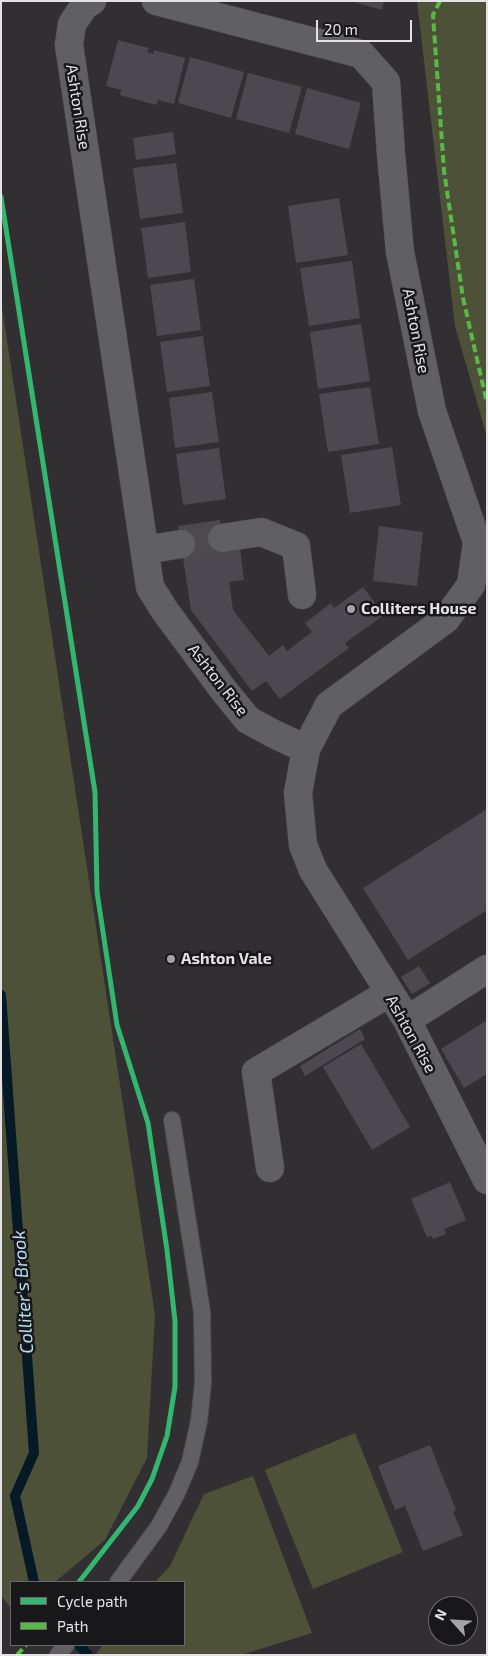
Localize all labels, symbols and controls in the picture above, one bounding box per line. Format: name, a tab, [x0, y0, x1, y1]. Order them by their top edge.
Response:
scale bar	[318, 10, 414, 42]
text: 20 m	[324, 20, 358, 38]
street label: Ashton Rise	[62, 63, 94, 151]
street label: Ashton Rise	[398, 287, 434, 375]
place label: Colliters House	[361, 599, 477, 619]
marker: Colliters House	[345, 603, 357, 615]
street label: Ashton Rise	[184, 640, 252, 720]
place label: Ashton Vale	[181, 949, 272, 969]
marker: Ashton Vale	[165, 953, 177, 965]
street label: Ashton Rise	[382, 992, 440, 1076]
water label: Colliter's Brook	[8, 1230, 38, 1354]
legend	[10, 1581, 185, 1646]
text: Cycle path	[57, 1592, 128, 1610]
north arrow	[428, 1596, 478, 1646]
text: N	[430, 1606, 450, 1623]
text: Path	[57, 1617, 88, 1635]

